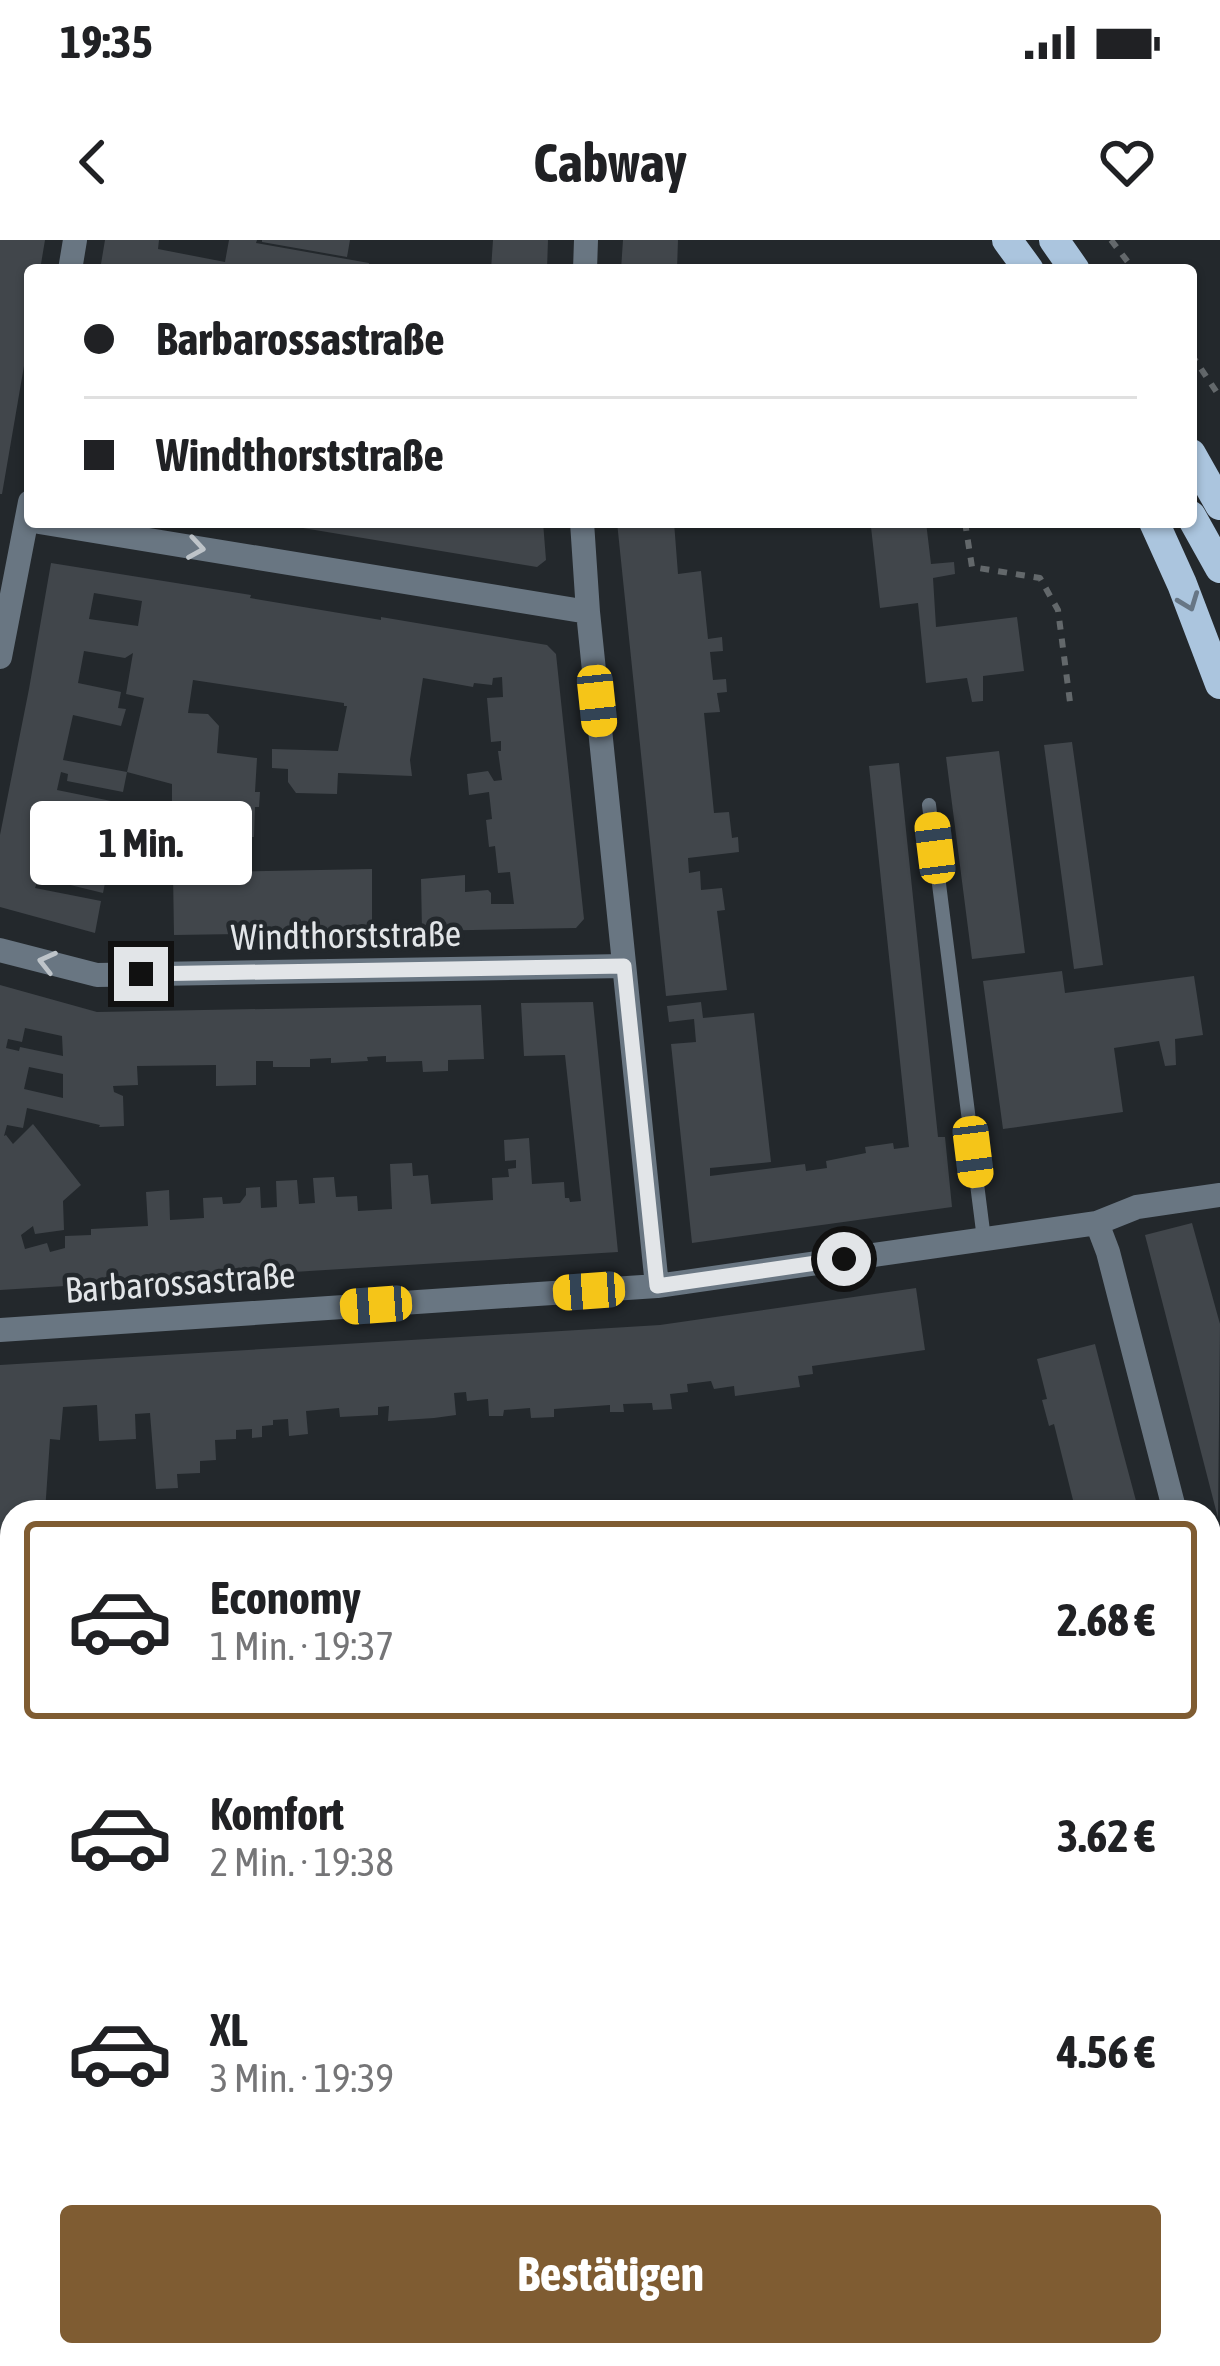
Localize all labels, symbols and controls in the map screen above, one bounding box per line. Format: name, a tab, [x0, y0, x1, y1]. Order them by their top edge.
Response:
text: 19:35	[60, 16, 153, 68]
icon: back	[60, 129, 126, 195]
icon: heart	[1094, 129, 1160, 195]
text: Cabway	[533, 132, 687, 193]
text: Barbarossastraße	[156, 313, 445, 365]
text: Windthorststraße	[156, 429, 444, 481]
one-way arrow	[186, 534, 206, 559]
one-way arrow	[1174, 591, 1199, 612]
car	[575, 663, 619, 739]
callout: 1 Min.	[30, 800, 252, 884]
car	[913, 810, 957, 886]
text: 1 Min.	[99, 821, 183, 865]
street label: Windthorststraße	[230, 912, 462, 958]
route end	[114, 947, 168, 1001]
one-way arrow	[37, 952, 58, 977]
car	[951, 1114, 995, 1190]
route start	[817, 1232, 871, 1286]
street label: Barbarossastraße	[63, 1253, 297, 1311]
car	[552, 1271, 626, 1311]
car	[339, 1285, 413, 1325]
icon: car	[66, 1566, 174, 1674]
text: Economy	[210, 1572, 361, 1624]
text: 2.68 €	[1057, 1594, 1155, 1646]
text: 1 Min. · 19:37	[210, 1624, 394, 1668]
icon: car	[66, 1782, 174, 1890]
text: Komfort	[210, 1788, 344, 1840]
text: 3.62 €	[1057, 1810, 1155, 1862]
text: 2 Min. · 19:38	[210, 1840, 394, 1884]
icon: car	[66, 1998, 174, 2106]
text: XL	[210, 2004, 248, 2056]
text: 4.56 €	[1057, 2026, 1155, 2078]
text: 3 Min. · 19:39	[210, 2056, 394, 2100]
button: Bestätigen	[60, 2205, 1161, 2343]

